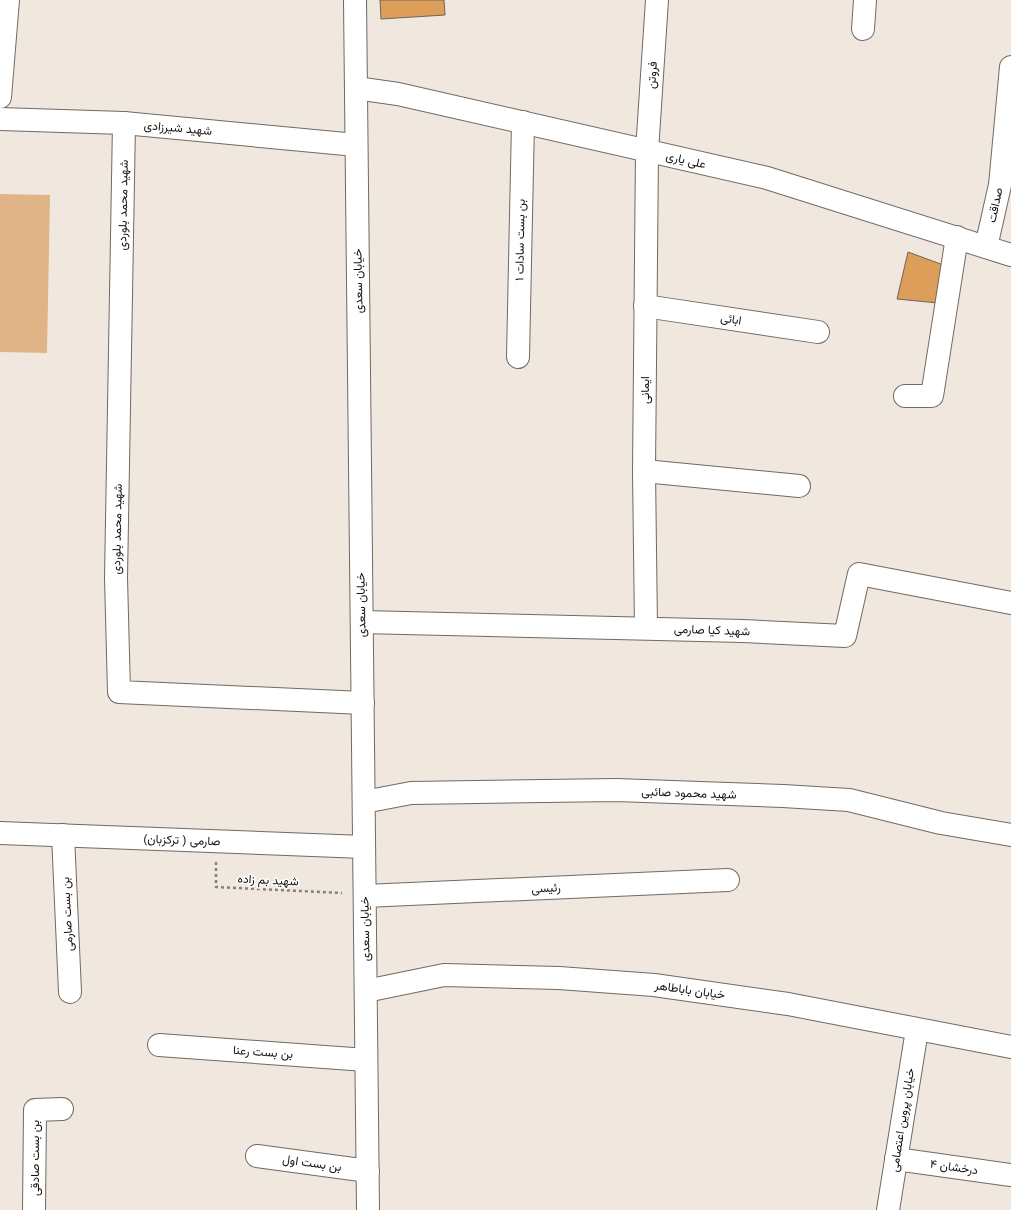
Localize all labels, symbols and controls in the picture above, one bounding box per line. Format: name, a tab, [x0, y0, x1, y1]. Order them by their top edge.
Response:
street label: فروتن	[644, 61, 661, 89]
street label: شهید شیرزادی	[143, 118, 213, 139]
street label: علی یاری	[664, 149, 707, 172]
street label: شهید محمد بلوردی	[115, 160, 132, 251]
street label: صداقت	[984, 186, 1006, 224]
street label: بن بست سادات ۱	[512, 199, 529, 281]
street label: خیابان سعدی	[350, 248, 367, 314]
street label: ابائی	[719, 310, 742, 329]
street label: ایمانی	[638, 376, 653, 404]
street label: شهید محمد بلوردی	[109, 484, 126, 575]
street label: خیابان سعدی	[353, 572, 370, 638]
street label: شهید کیا صارمی	[674, 622, 750, 639]
street label: شهید محمود صائبی	[641, 784, 737, 803]
street label: صارمی ( ترکزبان)	[143, 832, 221, 849]
street label: شهید بم زاده	[237, 871, 299, 890]
street label: بن بست صارمی	[58, 876, 77, 952]
street label: رئیسی	[531, 880, 561, 897]
street label: خیابان سعدی	[357, 896, 374, 962]
street label: خیابان باباطاهر	[653, 978, 726, 1003]
street label: بن بست رعنا	[232, 1043, 294, 1062]
street label: خیابان پروین اعتصامی	[887, 1067, 918, 1173]
street label: بن بست صادقی	[28, 1120, 43, 1196]
street label: بن بست اول	[281, 1152, 342, 1175]
street label: درخشان ۴	[929, 1157, 979, 1178]

